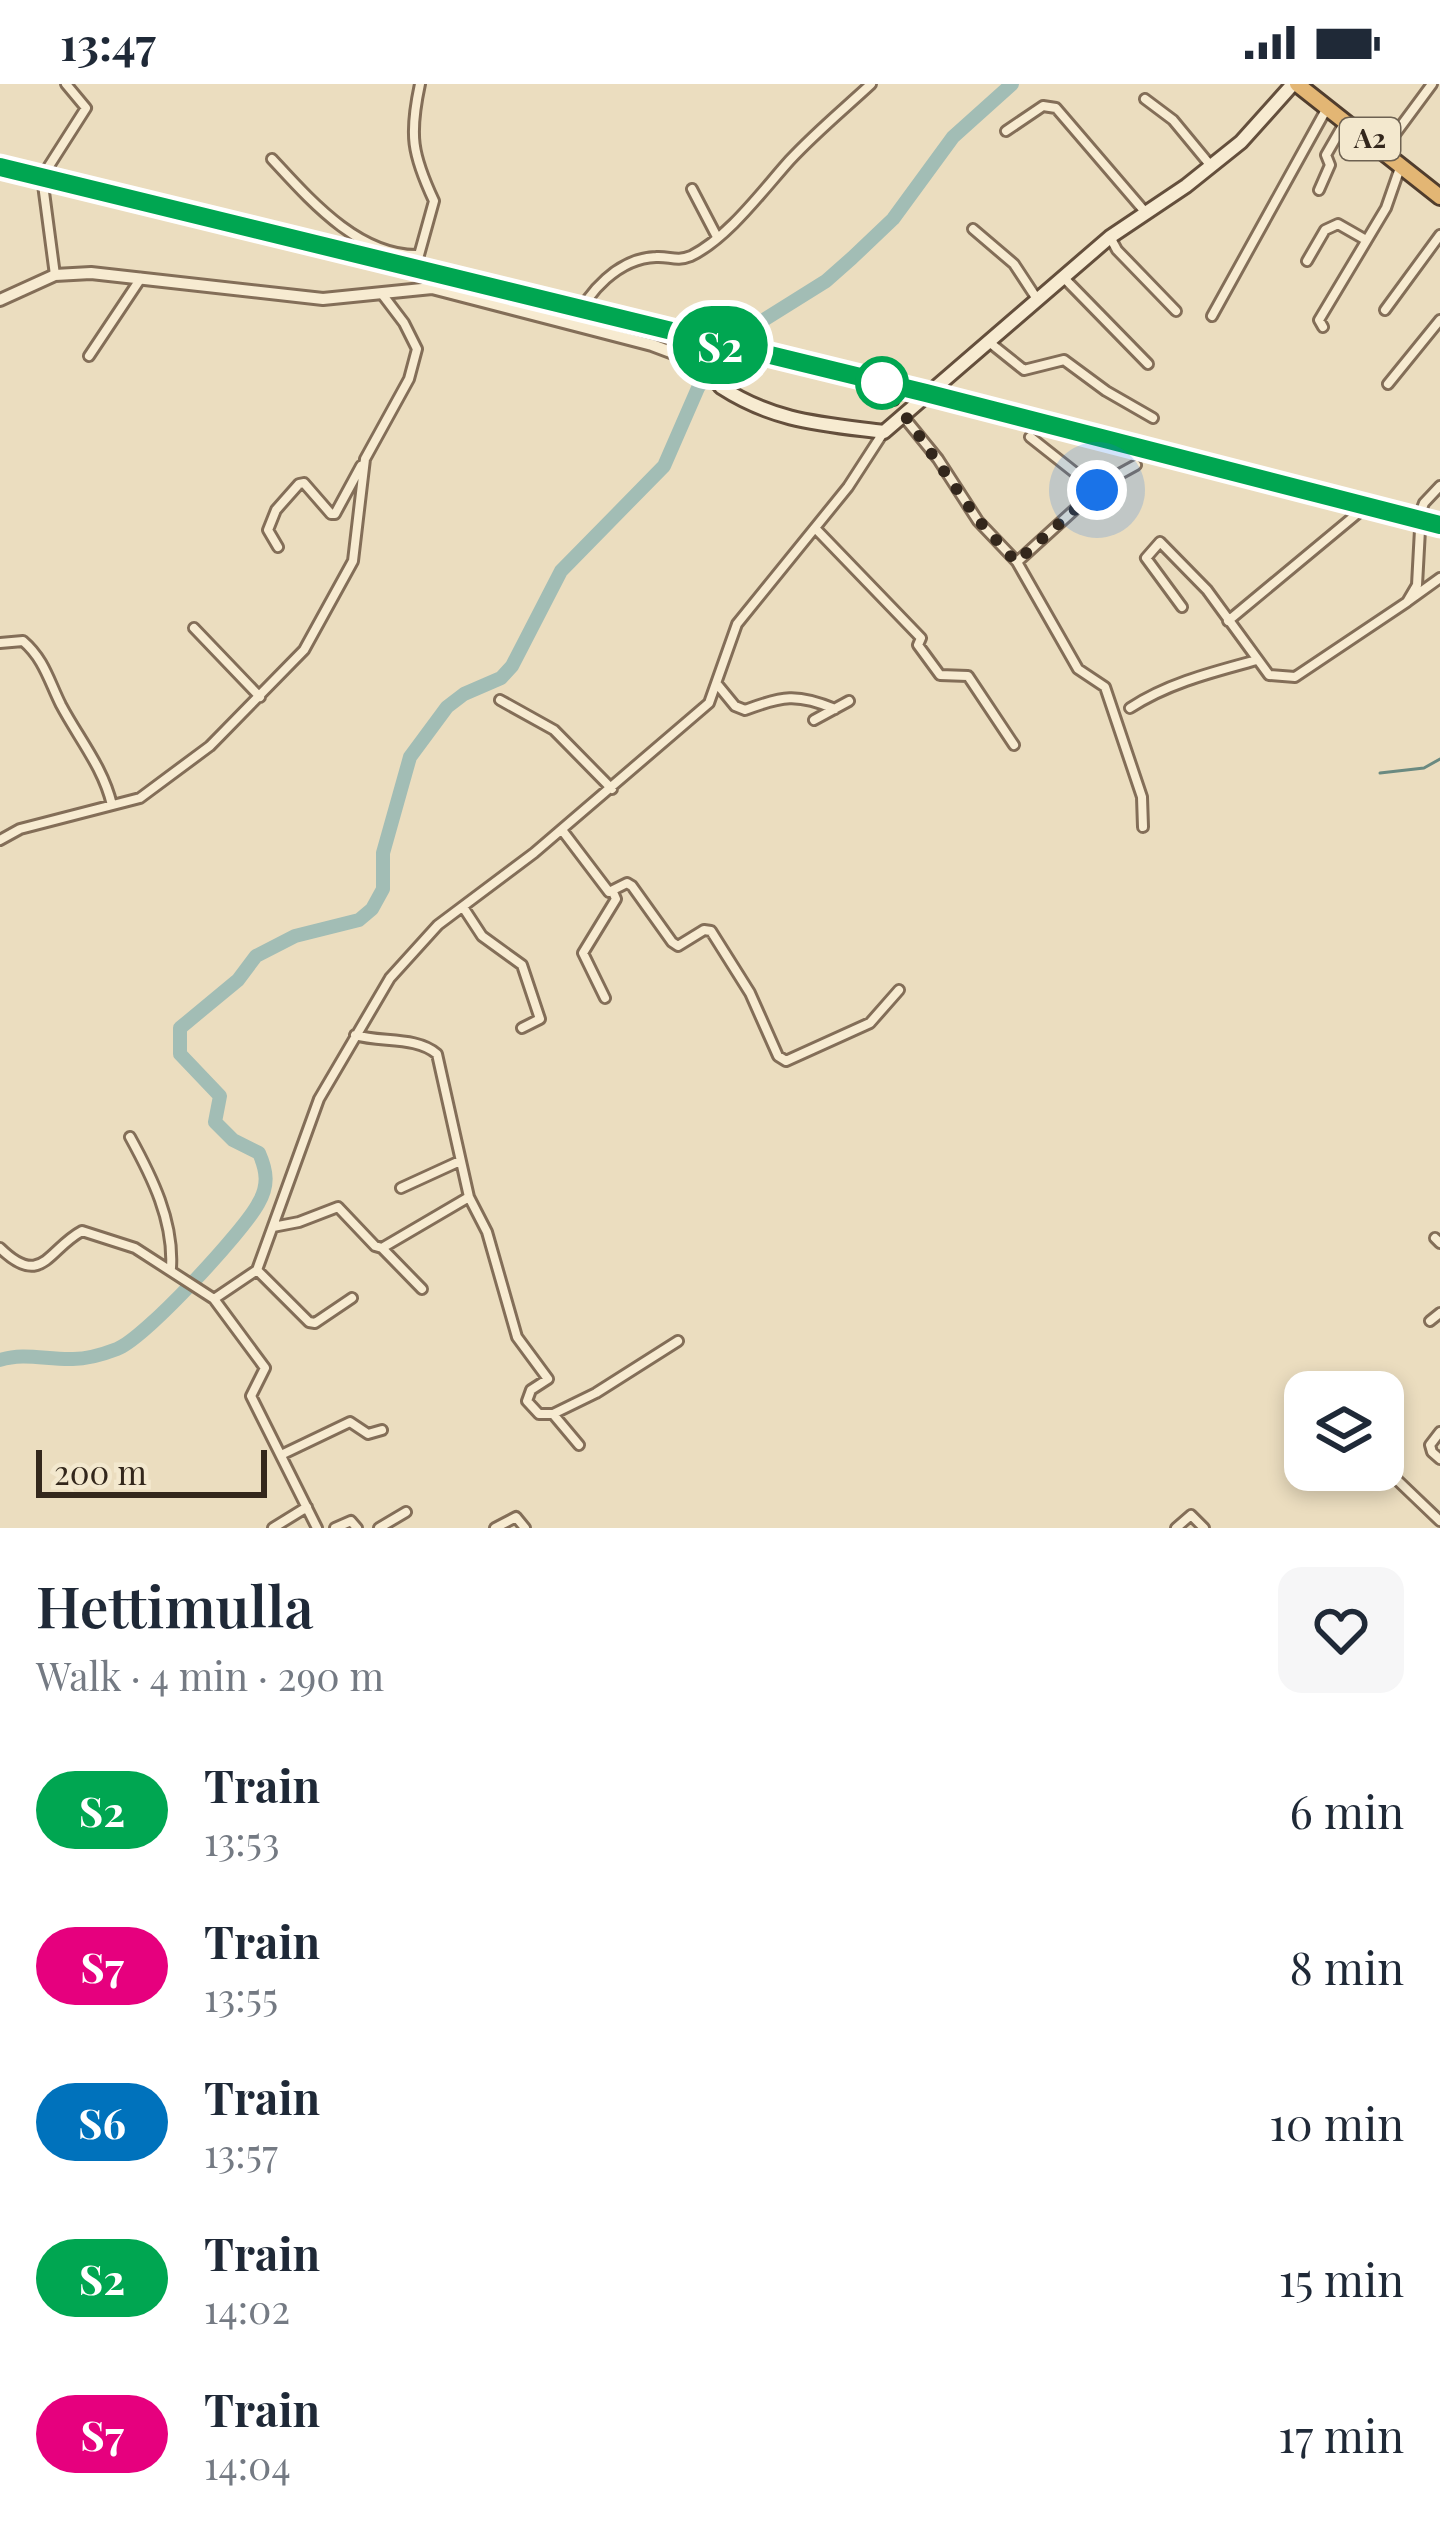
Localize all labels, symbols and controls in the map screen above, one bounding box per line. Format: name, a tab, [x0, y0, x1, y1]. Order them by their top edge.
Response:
text: 13:47	[60, 12, 156, 72]
road number: A2	[1340, 118, 1400, 160]
line badge: S2	[666, 306, 774, 384]
text: S2	[697, 317, 743, 373]
unlabelled marker	[857, 358, 907, 408]
your location	[1067, 460, 1127, 520]
map controls	[1284, 1371, 1404, 1491]
button: layers	[1284, 1371, 1404, 1491]
scale bar	[36, 1444, 267, 1497]
text: 200 m	[54, 1449, 147, 1493]
text: Hettimulla	[36, 1566, 314, 1642]
button: heart	[1278, 1567, 1404, 1693]
text: Walk · 4 min · 290 m	[36, 1649, 384, 1701]
text: Train	[204, 1754, 320, 1814]
text: 6 min	[1290, 1780, 1404, 1840]
text: S2	[79, 1782, 125, 1838]
text: 13:53	[204, 1814, 280, 1866]
text: Train	[204, 1910, 320, 1970]
text: 8 min	[1289, 1936, 1404, 1996]
text: S7	[80, 1938, 124, 1994]
text: 13:55	[204, 1970, 278, 2022]
text: Train	[204, 2066, 320, 2126]
text: 10 min	[1269, 2092, 1404, 2152]
text: S6	[78, 2094, 126, 2150]
text: 13:57	[204, 2126, 278, 2178]
text: Train	[204, 2222, 320, 2282]
text: 15 min	[1279, 2248, 1404, 2308]
text: S2	[79, 2250, 125, 2306]
text: 14:02	[204, 2282, 290, 2334]
text: Train	[204, 2378, 320, 2438]
text: 17 min	[1278, 2404, 1404, 2464]
text: S7	[80, 2406, 124, 2462]
text: 14:04	[204, 2438, 291, 2490]

